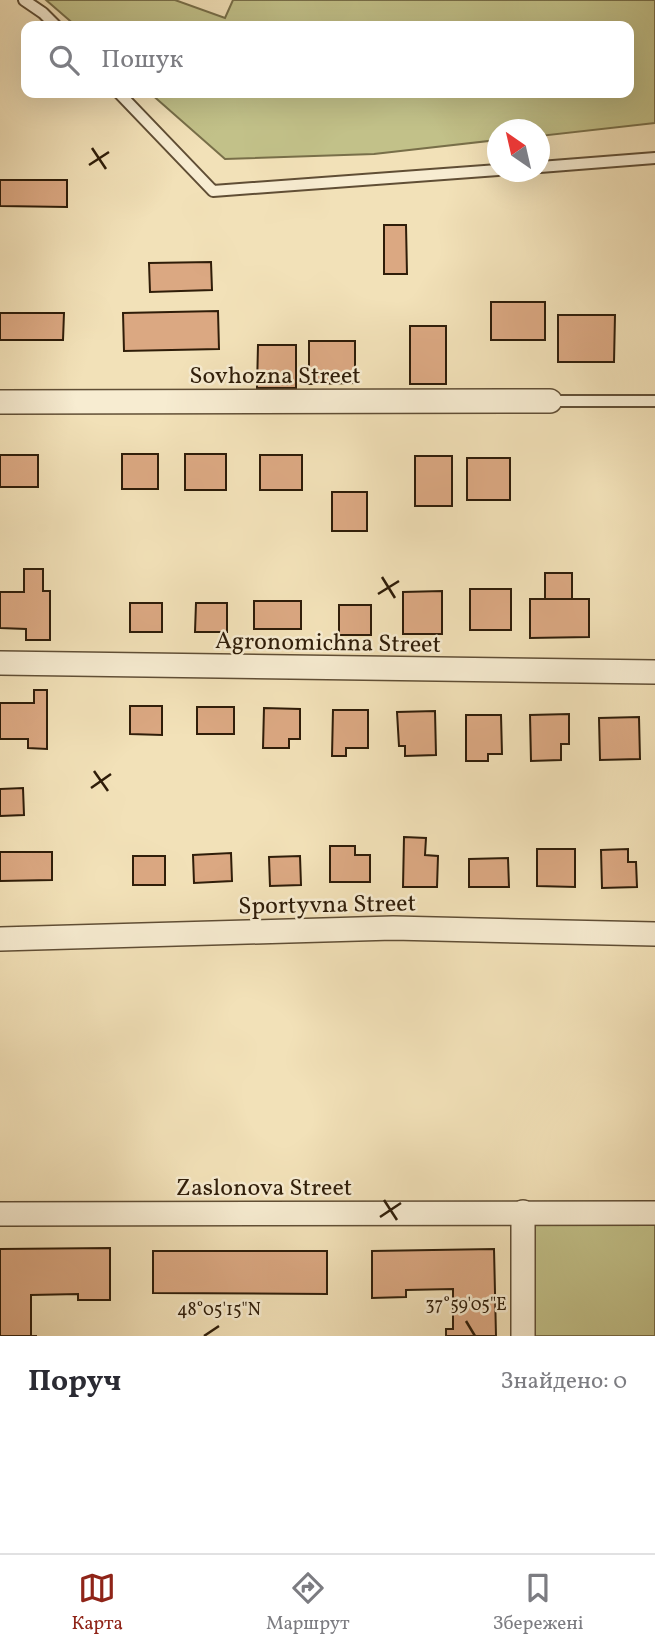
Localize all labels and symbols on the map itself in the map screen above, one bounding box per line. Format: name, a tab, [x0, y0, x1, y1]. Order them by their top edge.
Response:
north arrow	[487, 119, 550, 182]
street label: Sovhozna Street	[189, 360, 361, 394]
street label: Agronomichna Street	[215, 625, 441, 663]
street label: Sportyvna Street	[238, 887, 416, 925]
street label: Zaslonova Street	[176, 1172, 352, 1206]
text: 37°59'05"E	[425, 1293, 507, 1318]
text: 48°05'15"N	[177, 1298, 261, 1323]

